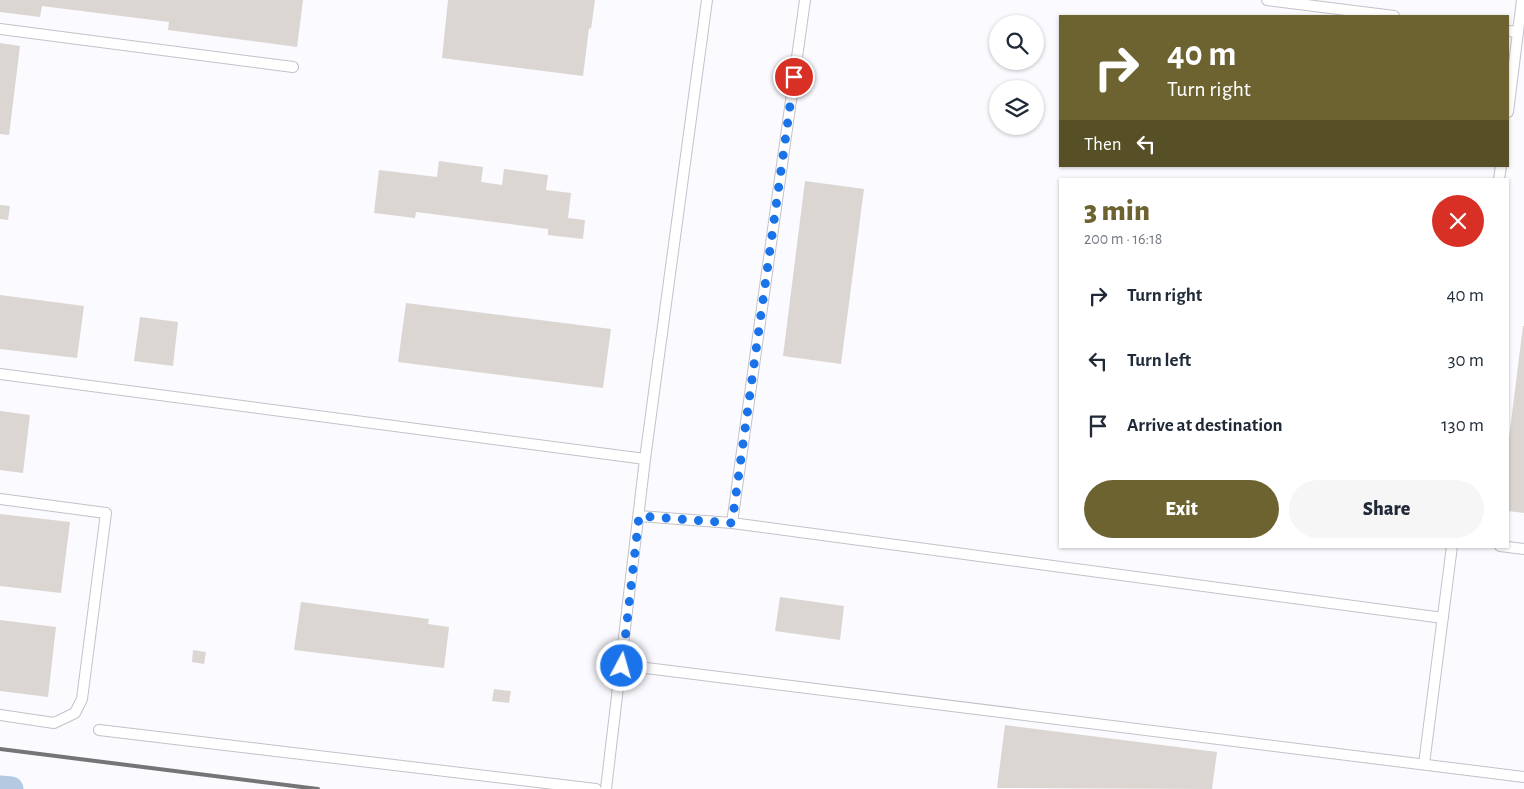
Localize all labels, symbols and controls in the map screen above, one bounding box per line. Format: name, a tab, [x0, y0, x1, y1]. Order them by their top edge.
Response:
map controls	[989, 15, 1044, 135]
button: search	[989, 15, 1044, 70]
icon: right	[1084, 35, 1149, 100]
text: 40 m	[1167, 37, 1236, 72]
pin	[773, 56, 815, 98]
icon: arrive	[780, 63, 808, 91]
text: Turn right	[1167, 78, 1251, 100]
button: layers	[989, 80, 1044, 135]
icon: left	[1132, 130, 1160, 158]
text: Then	[1084, 135, 1122, 154]
button: close	[1432, 195, 1484, 247]
text: 3 min	[1084, 196, 1150, 226]
text: 200 m · 16:18	[1084, 231, 1162, 247]
icon: right	[1084, 282, 1112, 310]
text: Turn right	[1127, 286, 1202, 305]
text: 40 m	[1446, 286, 1484, 305]
icon: left	[1084, 347, 1112, 375]
text: Turn left	[1127, 351, 1191, 370]
text: 30 m	[1448, 351, 1484, 370]
icon: arrive	[1084, 412, 1112, 440]
text: Arrive at destination	[1127, 416, 1283, 435]
text: 130 m	[1441, 416, 1484, 435]
button: Exit	[1084, 480, 1279, 538]
button: Share	[1289, 480, 1484, 538]
position arrow	[595, 639, 647, 691]

